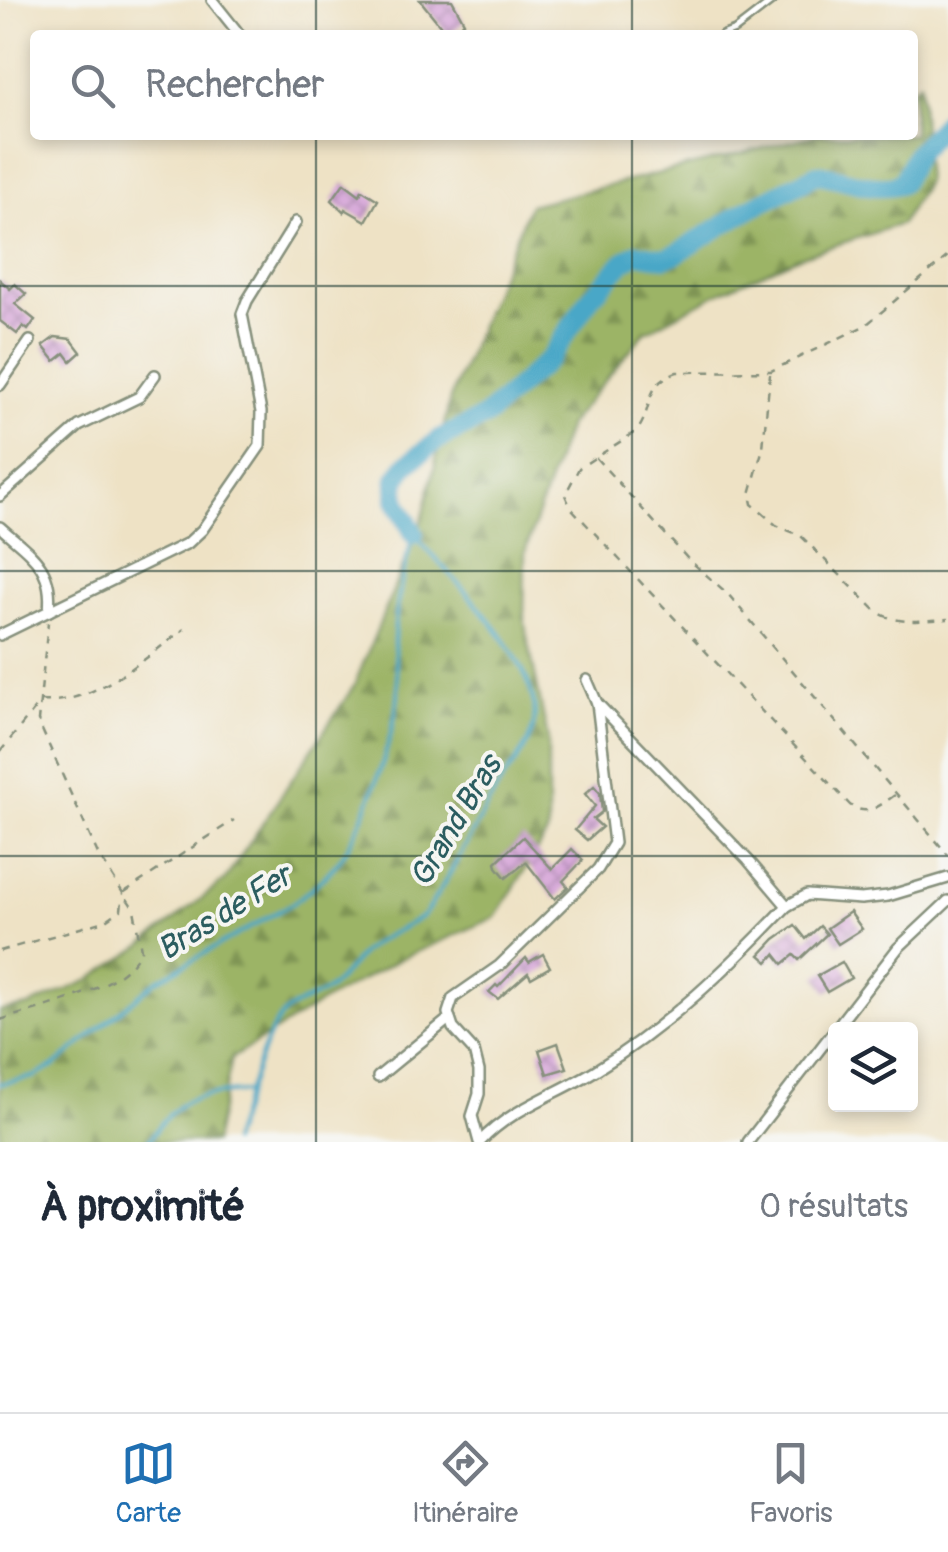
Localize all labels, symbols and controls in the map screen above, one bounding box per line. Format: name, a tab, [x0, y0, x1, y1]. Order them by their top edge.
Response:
search box	[30, 30, 918, 140]
icon: search	[65, 58, 120, 113]
text: Rechercher	[145, 61, 325, 109]
water label: Grand Bras	[401, 745, 513, 894]
water label: Bras de Fer	[150, 854, 302, 970]
map controls	[828, 1022, 918, 1112]
button: layers	[828, 1022, 918, 1112]
text: À proximité	[40, 1181, 245, 1233]
text: 0 résultats	[759, 1187, 908, 1227]
tab: Carte	[116, 1436, 181, 1531]
tab: Itinéraire	[412, 1436, 518, 1531]
tab: Favoris	[749, 1436, 832, 1531]

